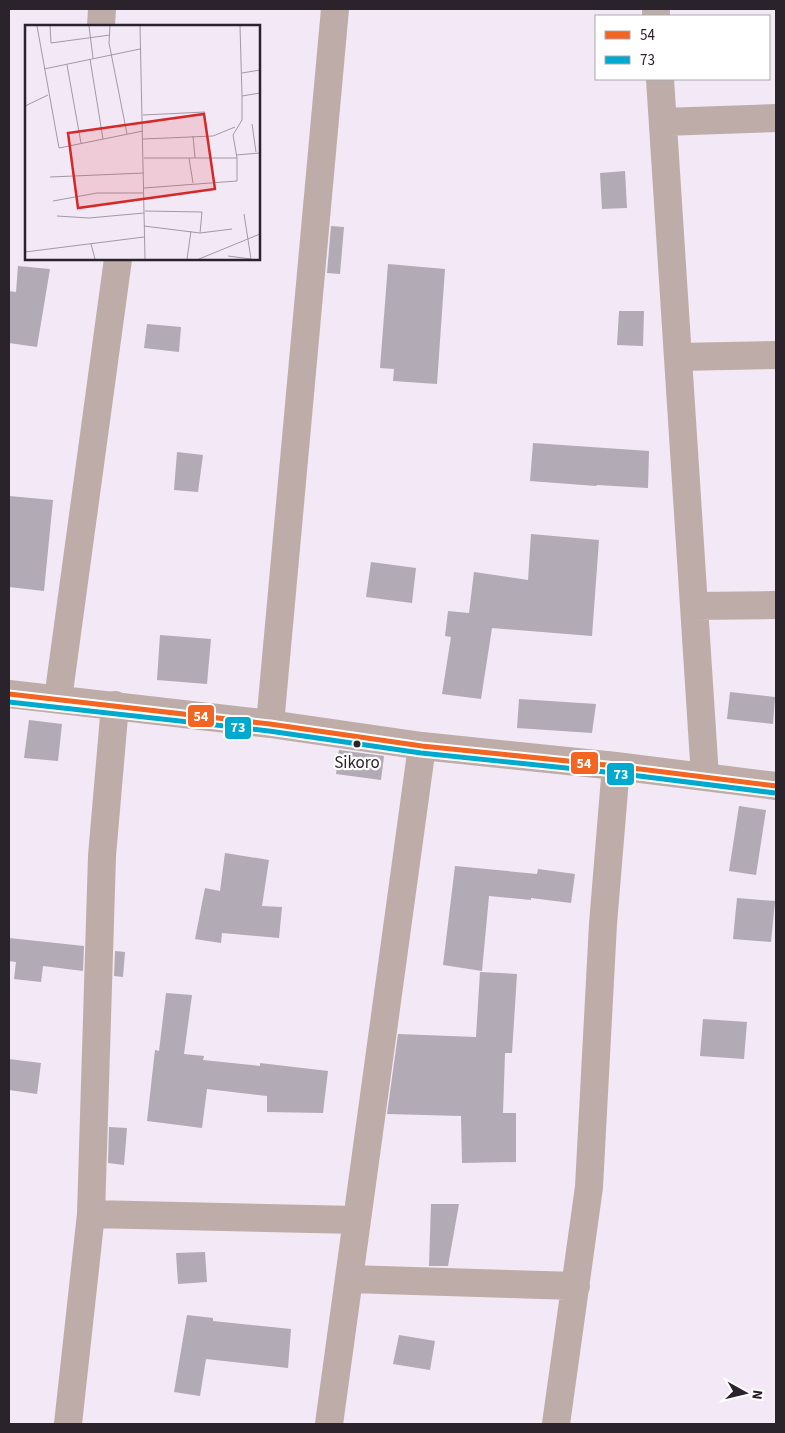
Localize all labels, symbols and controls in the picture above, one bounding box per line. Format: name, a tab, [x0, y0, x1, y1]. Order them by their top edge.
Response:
legend	[595, 15, 770, 80]
inset map	[25, 25, 260, 260]
text: 54	[640, 25, 655, 46]
text: 73	[640, 50, 655, 71]
line badge: 54	[187, 704, 215, 728]
text: 54	[194, 707, 209, 727]
line badge: 73	[224, 716, 252, 740]
text: 73	[231, 718, 245, 738]
marker: Sikoro	[352, 739, 362, 749]
place label: Sikoro	[334, 751, 380, 775]
line badge: 54	[570, 751, 599, 775]
text: 54	[577, 754, 592, 774]
line badge: 73	[606, 762, 635, 786]
text: 73	[614, 765, 628, 785]
north arrow	[720, 1368, 770, 1418]
text: N	[746, 1389, 767, 1401]

